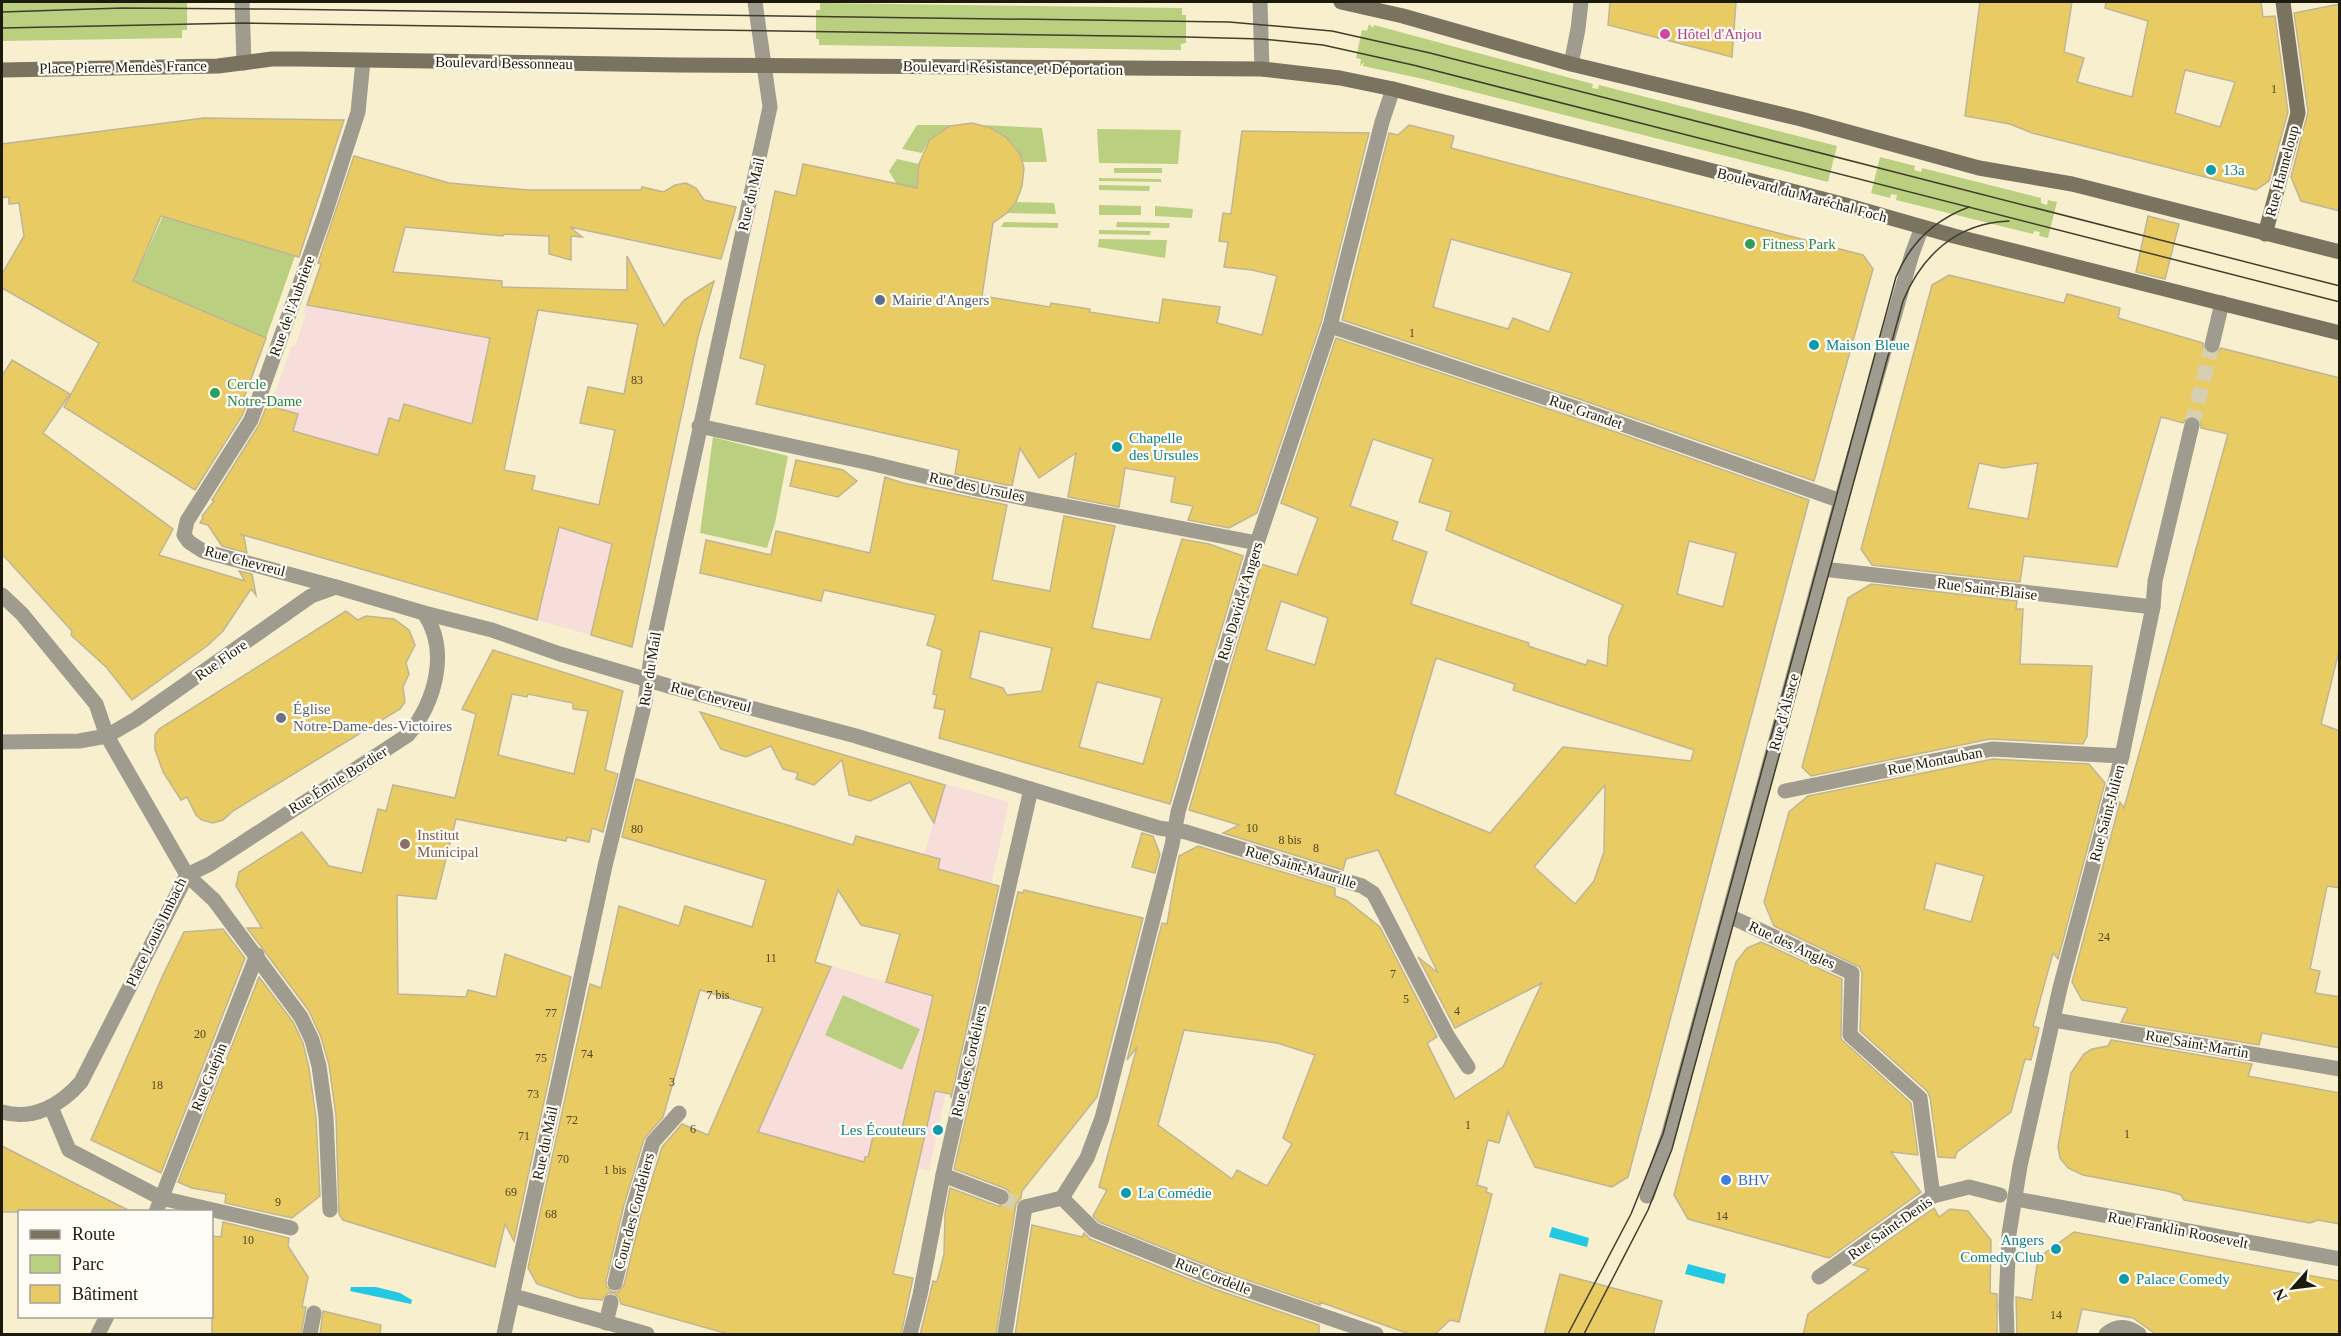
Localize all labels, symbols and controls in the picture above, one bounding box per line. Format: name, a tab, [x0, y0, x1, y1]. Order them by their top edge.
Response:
place label: Hôtel d'Anjou	[1677, 26, 1762, 42]
marker: Hôtel d'Anjou	[1658, 27, 1672, 41]
street label: Boulevard Bessonneau	[435, 54, 574, 72]
street label: Place Pierre Mendès France	[39, 58, 207, 76]
street label: Boulevard Résistance et Déportation	[903, 58, 1124, 78]
house number: 1	[2271, 82, 2277, 96]
street label: Rue Hanneloup	[2262, 124, 2302, 218]
street label: Rue du Mail	[735, 156, 767, 232]
place label: 13a	[2223, 162, 2245, 178]
marker: 13a	[2204, 163, 2218, 177]
street label: Boulevard du Maréchal Foch	[1715, 165, 1889, 226]
place label: Fitness Park	[1762, 236, 1836, 252]
marker: Fitness Park	[1743, 237, 1757, 251]
street label: Rue de l'Aubrière	[266, 253, 318, 359]
place label: Mairie d'Angers	[892, 292, 989, 308]
marker: Mairie d'Angers	[873, 293, 887, 307]
house number: 1	[1409, 326, 1415, 340]
place label: Maison Bleue	[1826, 337, 1910, 353]
marker: Maison Bleue	[1807, 338, 1821, 352]
house number: 83	[631, 373, 643, 387]
place label: Cercle Notre-Dame	[227, 376, 302, 409]
marker: Cercle Notre-Dame	[208, 386, 222, 400]
street label: Rue Grandet	[1547, 392, 1625, 432]
place label: Chapelle des Ursules	[1129, 430, 1199, 463]
marker: Chapelle des Ursules	[1110, 440, 1124, 454]
street label: Rue des Ursules	[928, 469, 1026, 505]
street label: Rue David-d'Angers	[1214, 540, 1266, 662]
street label: Rue Chevreul	[203, 543, 287, 579]
street label: Rue Saint-Blaise	[1936, 575, 2039, 603]
street label: Rue du Mail	[636, 631, 664, 707]
street label: Rue Flore	[192, 636, 250, 684]
street label: Rue d'Alsace	[1766, 671, 1802, 752]
street label: Rue Chevreul	[669, 679, 753, 715]
place label: Église Notre-Dame-des-Victoires	[293, 701, 452, 734]
marker: Église Notre-Dame-des-Victoires	[274, 711, 288, 725]
street label: Rue Émile Bordier	[286, 743, 390, 817]
street label: Rue Montauban	[1886, 744, 1984, 778]
street label: Rue Saint-Julien	[2086, 762, 2128, 863]
house number: 10	[1246, 821, 1258, 835]
house number: 80	[631, 822, 643, 836]
place label: Institut Municipal	[417, 827, 479, 860]
house number: 8 bis	[1278, 833, 1302, 847]
marker: Institut Municipal	[398, 837, 412, 851]
house number: 8	[1313, 841, 1319, 855]
street label: Rue Saint-Maurille	[1243, 842, 1359, 892]
street label: Place Louis Imbach	[123, 875, 190, 989]
street label: Rue des Angles	[1746, 918, 1838, 972]
house number: 24	[2098, 930, 2110, 944]
house number: 11	[765, 951, 777, 965]
house number: 7	[1390, 967, 1396, 981]
house number: 7 bis	[706, 988, 730, 1002]
house number: 5	[1403, 992, 1409, 1006]
street label: Rue des Cordeliers	[948, 1003, 990, 1118]
house number: 4	[1454, 1004, 1460, 1018]
house number: 77	[545, 1006, 557, 1020]
house number: 20	[194, 1027, 206, 1041]
street label: Rue Saint-Martin	[2144, 1027, 2250, 1061]
street label: Rue Guépin	[188, 1040, 230, 1113]
house number: 74	[581, 1047, 593, 1061]
house number: 75	[535, 1051, 547, 1065]
house number: 3	[669, 1075, 675, 1089]
house number: 18	[151, 1078, 163, 1092]
house number: 73	[527, 1087, 539, 1101]
street label: Rue du Mail	[529, 1105, 561, 1181]
house number: 72	[566, 1113, 578, 1127]
house number: 1	[1465, 1118, 1471, 1132]
house number: 6	[690, 1122, 696, 1136]
place label: Les Écouteurs	[841, 1122, 926, 1138]
marker: Les Écouteurs	[931, 1123, 945, 1137]
house number: 1	[2124, 1127, 2130, 1141]
house number: 71	[518, 1129, 530, 1143]
street label: Cour des Cordeliers	[611, 1151, 657, 1271]
house number: 70	[557, 1152, 569, 1166]
house number: 1 bis	[603, 1163, 627, 1177]
place label: BHV	[1738, 1172, 1770, 1188]
marker: BHV	[1719, 1173, 1733, 1187]
house number: 69	[505, 1185, 517, 1199]
place label: La Comédie	[1138, 1185, 1212, 1201]
marker: La Comédie	[1119, 1186, 1133, 1200]
street label: Rue Saint-Denis	[1845, 1193, 1935, 1263]
house number: 9	[275, 1195, 281, 1209]
house number: 68	[545, 1207, 557, 1221]
house number: 14	[1716, 1209, 1728, 1223]
street label: Rue Franklin Roosevelt	[2107, 1209, 2250, 1252]
legend	[18, 1210, 213, 1318]
text: Route	[72, 1224, 115, 1244]
place label: Angers Comedy Club	[1960, 1232, 2044, 1265]
house number: 10	[242, 1233, 254, 1247]
marker: Angers Comedy Club	[2049, 1242, 2063, 1256]
text: Parc	[72, 1254, 104, 1274]
street label: Rue Cordelle	[1173, 1254, 1253, 1298]
north arrow	[2263, 1258, 2323, 1318]
place label: Palace Comedy	[2136, 1271, 2230, 1287]
marker: Palace Comedy	[2117, 1272, 2131, 1286]
text: Bâtiment	[72, 1284, 138, 1304]
text: N	[2270, 1285, 2290, 1304]
house number: 14	[2050, 1308, 2062, 1322]

